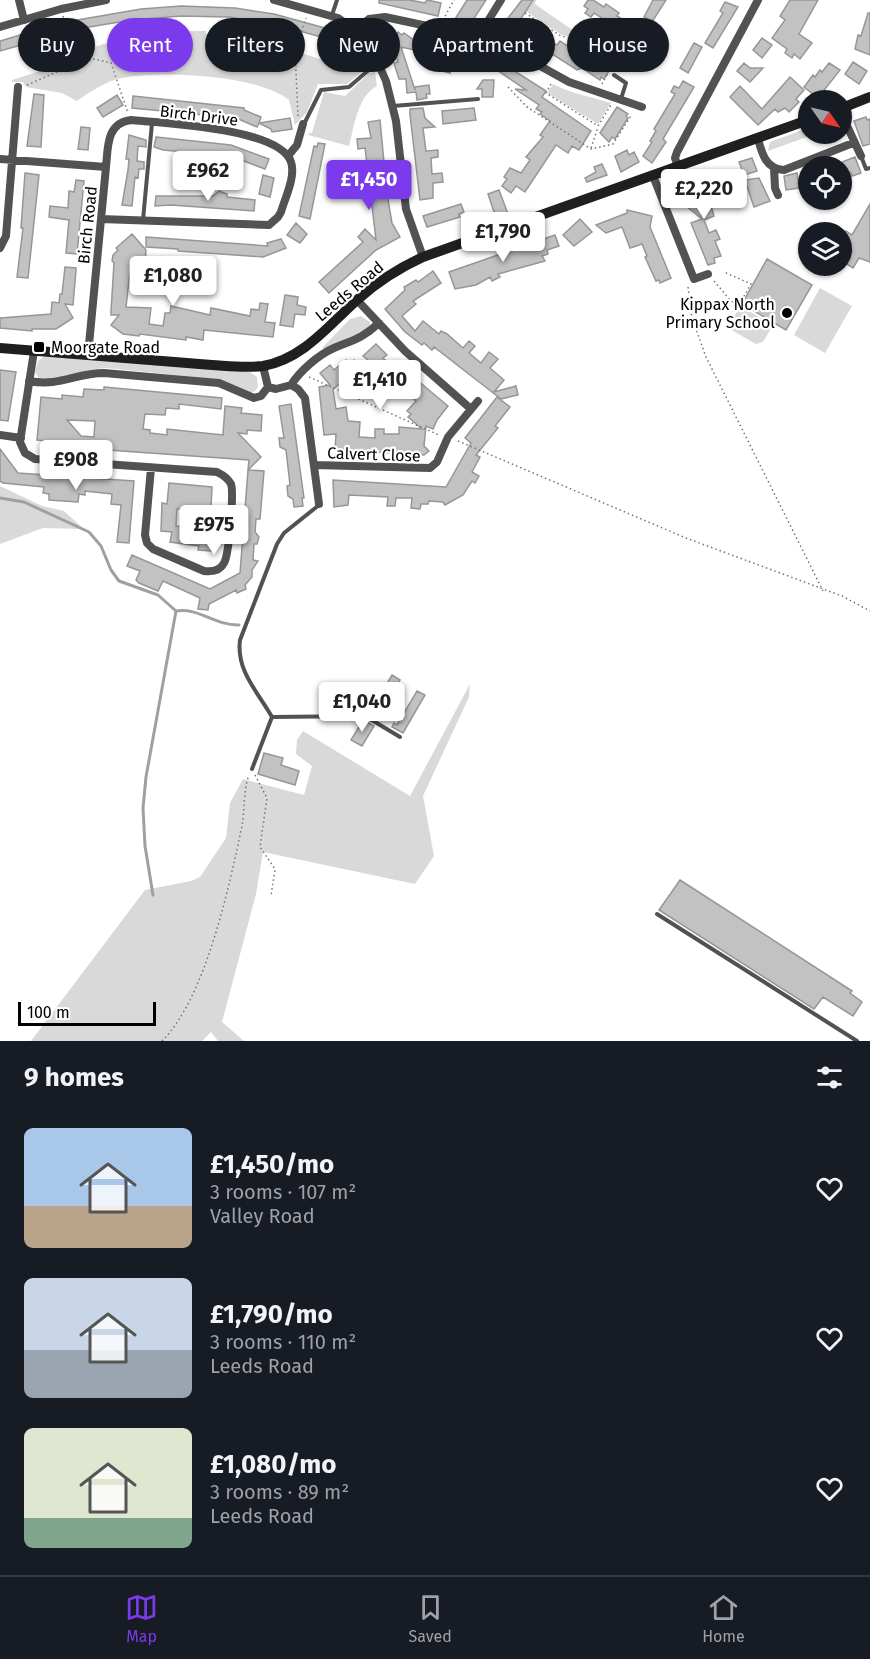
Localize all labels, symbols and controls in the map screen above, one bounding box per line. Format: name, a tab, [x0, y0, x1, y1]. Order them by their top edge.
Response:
chip: Buy	[18, 18, 95, 72]
chip: Rent	[107, 18, 193, 72]
chip: Filters	[205, 18, 305, 72]
chip: New	[317, 18, 400, 72]
chip: Apartment	[412, 18, 555, 72]
chip: House	[567, 18, 669, 72]
north arrow	[798, 90, 852, 144]
map controls	[798, 90, 852, 276]
street label: Birch Drive	[159, 101, 239, 130]
pin: £962	[172, 151, 244, 202]
button: locate	[798, 156, 852, 210]
text: £962	[187, 158, 229, 182]
pin: £1,450	[320, 160, 418, 211]
text: £1,450	[340, 167, 398, 191]
pin: £2,220	[655, 169, 753, 220]
text: £2,220	[675, 176, 733, 200]
street label: Birch Road	[74, 185, 101, 265]
pin: £1,790	[454, 212, 552, 263]
text: £1,790	[475, 219, 531, 243]
button: layers	[798, 222, 852, 276]
pin: £1,080	[124, 256, 222, 307]
street label: Leeds Road	[311, 257, 387, 325]
text: £1,080	[144, 263, 202, 287]
place label: Kippax North Primary School	[666, 295, 775, 332]
marker: Kippax North Primary School	[780, 306, 794, 320]
place label: Moorgate Road	[51, 338, 160, 357]
marker: Moorgate Road	[32, 340, 46, 354]
pin: £1,410	[331, 360, 429, 411]
text: £1,410	[353, 367, 407, 391]
pin: £908	[40, 440, 112, 491]
street label: Calvert Close	[327, 443, 421, 466]
text: £908	[54, 447, 98, 471]
pin: £975	[178, 505, 250, 556]
text: £975	[193, 512, 235, 536]
pin: £1,040	[313, 682, 411, 733]
text: £1,040	[333, 689, 391, 713]
scale bar	[18, 999, 156, 1026]
text: 100 m	[27, 1003, 70, 1022]
icon: filters	[813, 1061, 846, 1094]
text: 9 homes	[24, 1062, 124, 1093]
text: £1,450/mo	[210, 1149, 334, 1180]
icon: home	[72, 1152, 144, 1224]
icon: heart	[813, 1172, 846, 1205]
text: 3 rooms · 107 m²	[210, 1180, 356, 1204]
text: Valley Road	[210, 1204, 315, 1228]
text: £1,790/mo	[210, 1299, 333, 1330]
icon: home	[72, 1302, 144, 1374]
icon: heart	[813, 1322, 846, 1355]
text: 3 rooms · 110 m²	[210, 1330, 356, 1354]
text: Leeds Road	[210, 1354, 314, 1378]
text: £1,080/mo	[210, 1449, 336, 1480]
icon: home	[72, 1452, 144, 1524]
icon: heart	[813, 1472, 846, 1505]
text: 3 rooms · 89 m²	[210, 1480, 349, 1504]
text: Leeds Road	[210, 1504, 314, 1528]
tab: Map	[125, 1591, 158, 1646]
tab: Saved	[409, 1591, 452, 1646]
tab: Home	[702, 1591, 745, 1646]

